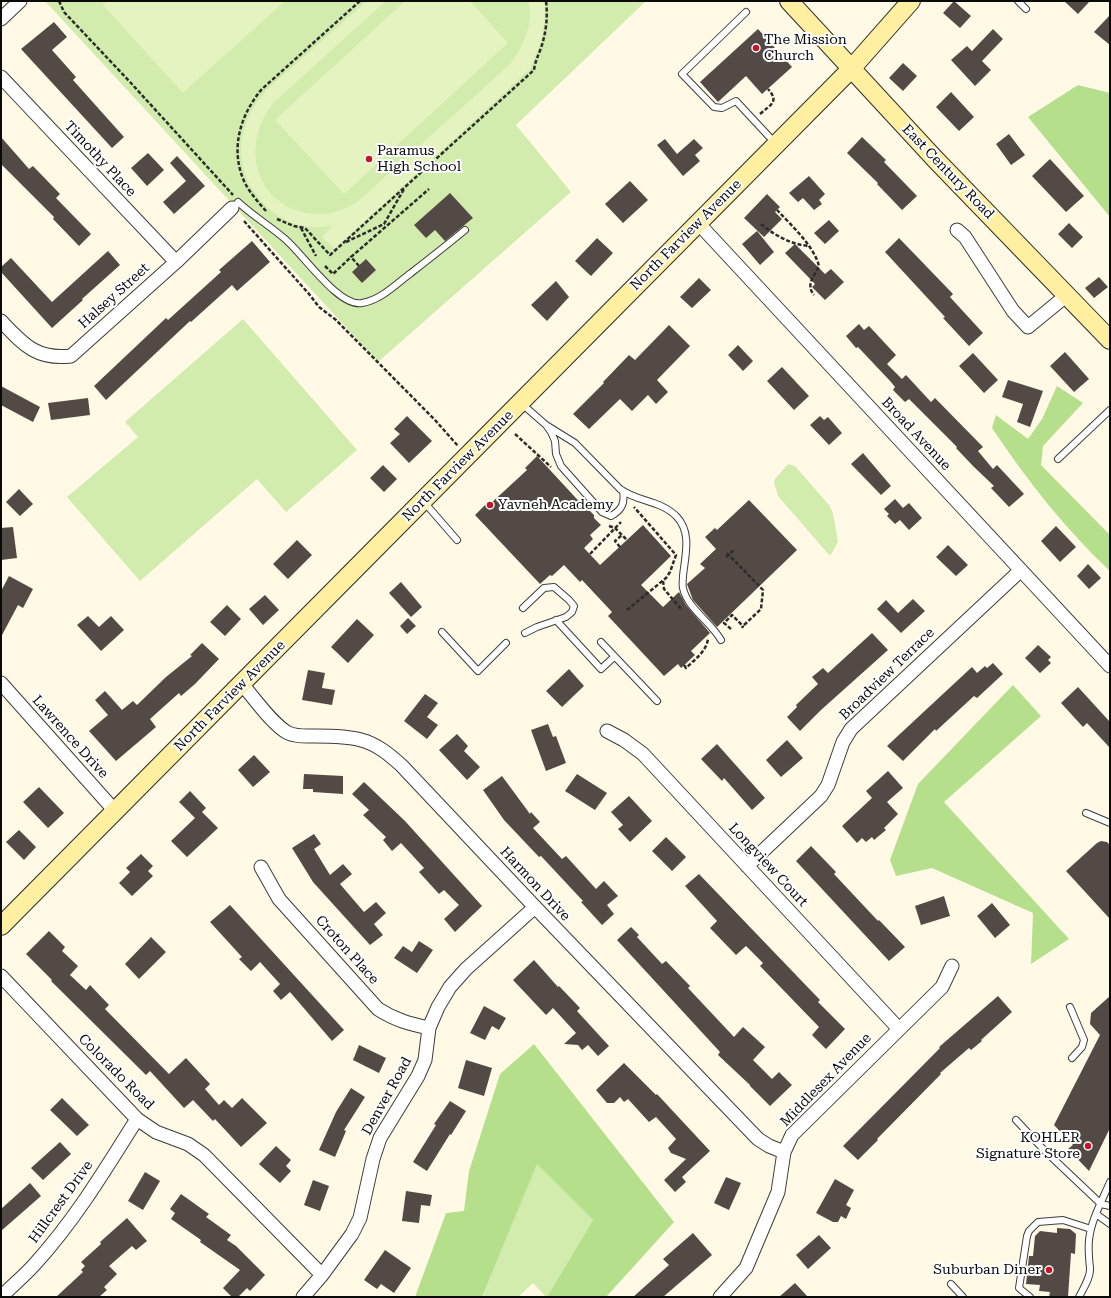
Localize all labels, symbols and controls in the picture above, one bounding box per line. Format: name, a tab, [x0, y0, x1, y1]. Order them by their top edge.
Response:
place label: The Mission Church	[764, 32, 847, 64]
marker: The Mission Church	[751, 43, 761, 53]
street label: Timothy Place	[61, 118, 139, 200]
street label: East Century Road	[899, 121, 997, 223]
place label: Paramus High School	[377, 143, 461, 176]
marker: Paramus High School	[364, 154, 374, 164]
street label: North Farview Avenue	[627, 176, 745, 294]
street label: Halsey Street	[75, 260, 153, 332]
street label: Broad Avenue	[878, 394, 954, 474]
street label: North Farview Avenue	[399, 407, 517, 525]
place label: Yavneh Academy	[498, 497, 614, 513]
marker: Yavneh Academy	[485, 500, 495, 510]
street label: Broadview Terrace	[836, 624, 938, 724]
street label: North Farview Avenue	[171, 637, 289, 755]
street label: Lawrence Drive	[28, 692, 112, 782]
street label: Longview Court	[725, 820, 811, 910]
street label: Harmon Drive	[496, 843, 574, 925]
street label: Croton Place	[312, 912, 382, 988]
street label: Middlesex Avenue	[777, 1030, 875, 1130]
street label: Colorado Road	[75, 1031, 157, 1113]
street label: Denver Road	[359, 1054, 415, 1138]
place label: KOHLER Signature Store	[976, 1130, 1080, 1162]
marker: KOHLER Signature Store	[1083, 1141, 1093, 1151]
street label: Hillcrest Drive	[25, 1157, 97, 1247]
place label: Suburban Diner	[933, 1262, 1041, 1278]
marker: Suburban Diner	[1044, 1265, 1054, 1275]

